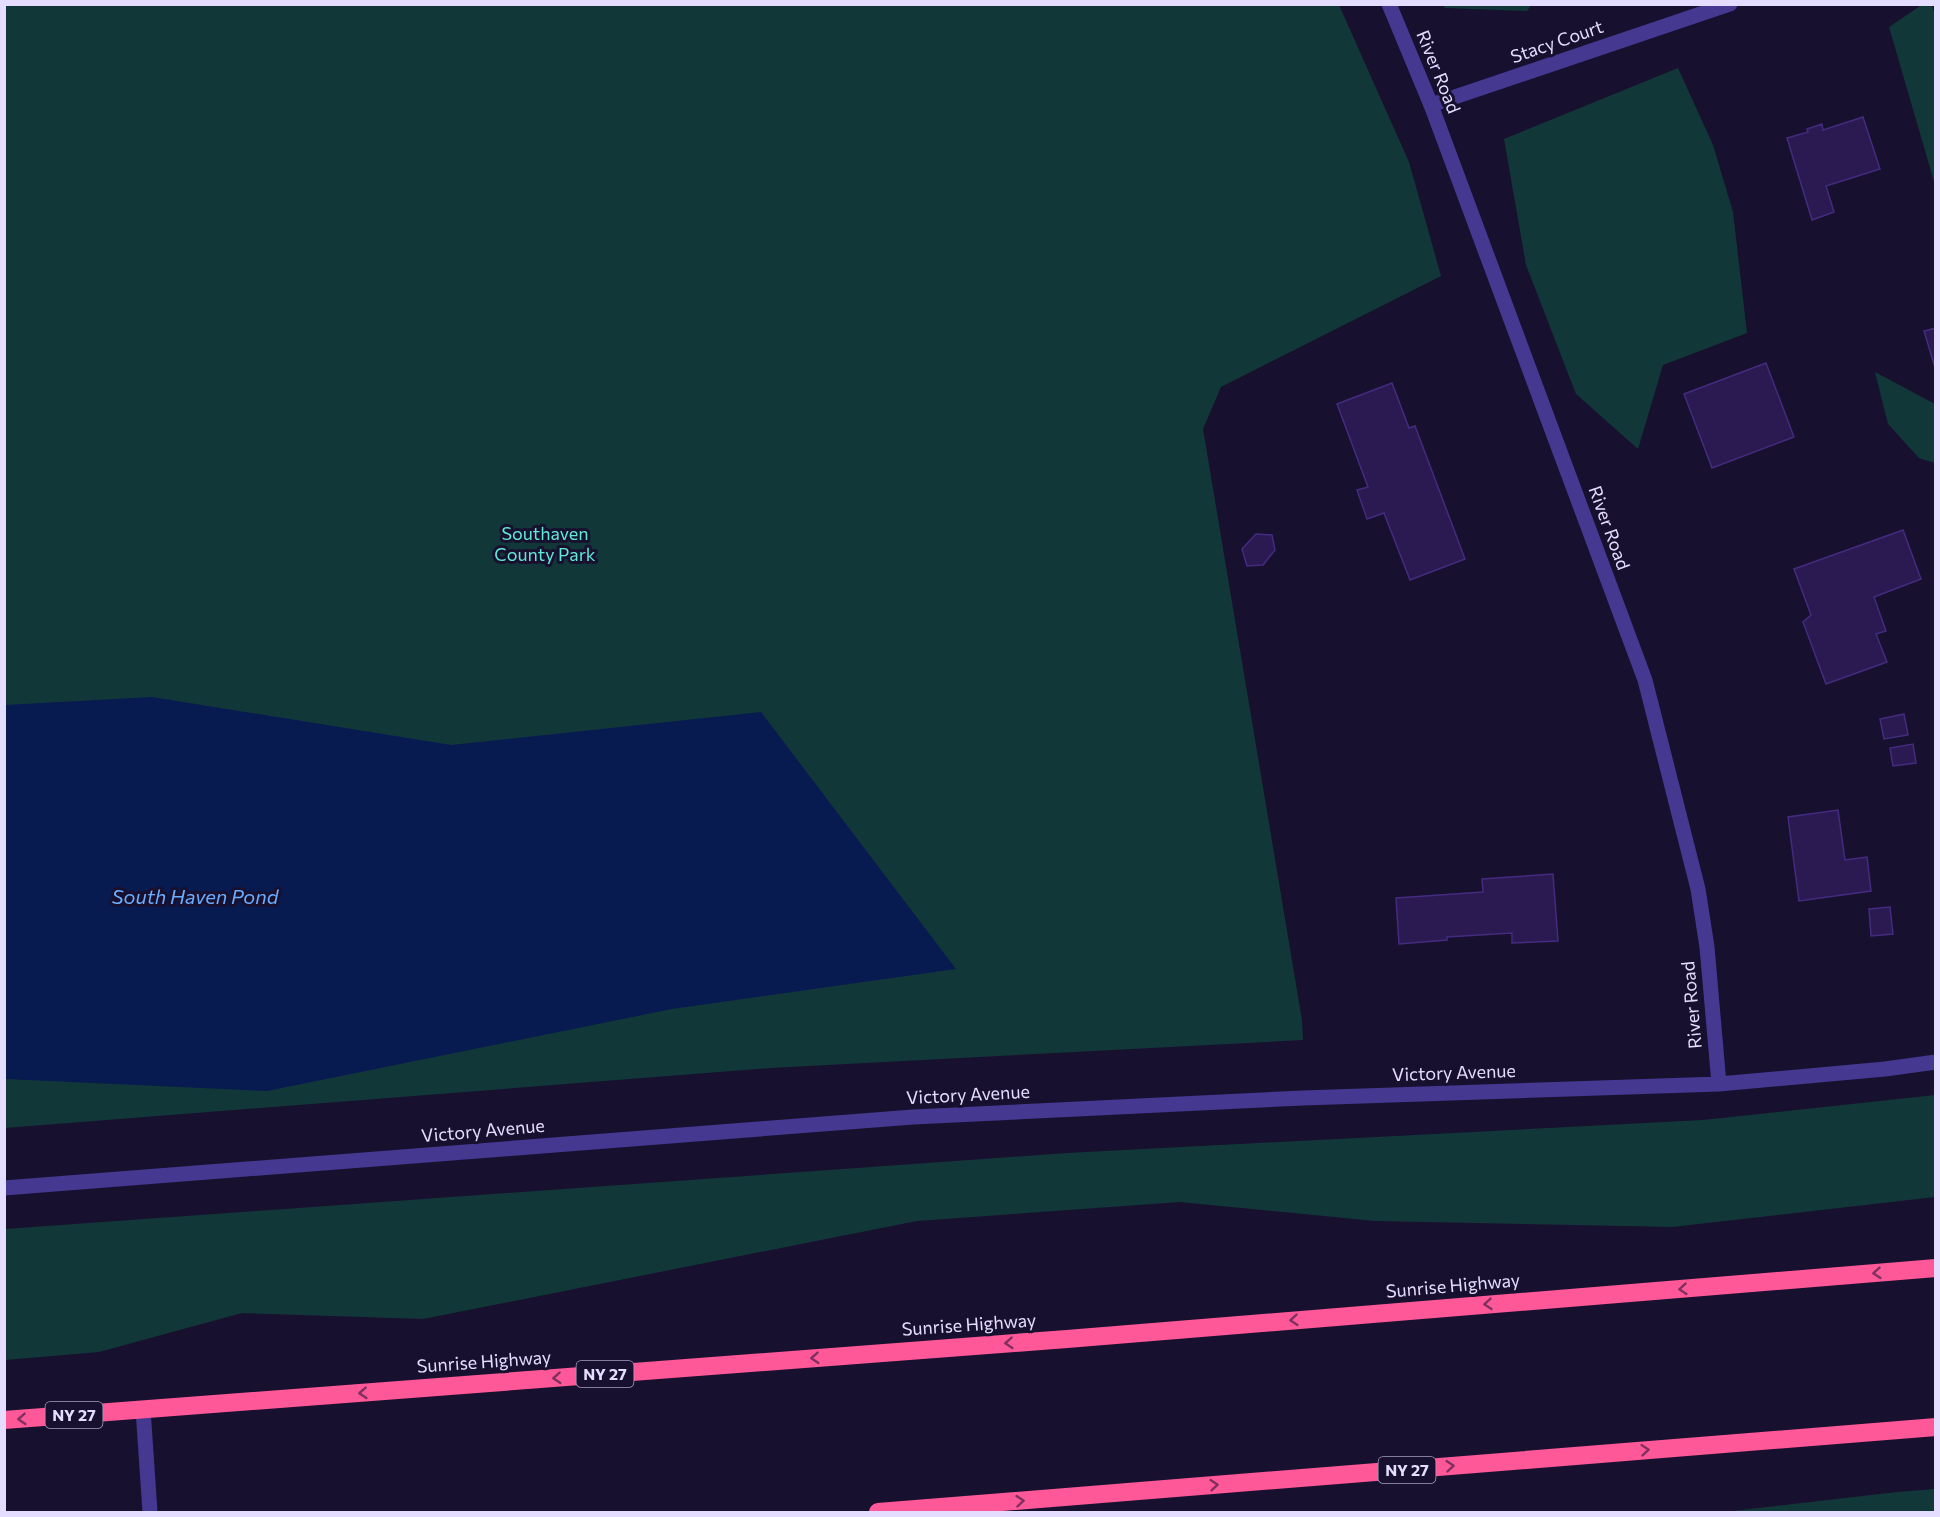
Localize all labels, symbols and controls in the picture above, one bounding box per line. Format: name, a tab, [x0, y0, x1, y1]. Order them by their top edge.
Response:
street label: Stacy Court	[1507, 15, 1606, 67]
street label: River Road	[1412, 27, 1466, 116]
street label: River Road	[1585, 483, 1635, 573]
park label: Southaven County Park	[494, 522, 596, 565]
water label: South Haven Pond	[112, 884, 280, 908]
street label: River Road	[1676, 960, 1706, 1050]
street label: Victory Avenue	[1392, 1059, 1516, 1085]
street label: Victory Avenue	[906, 1080, 1030, 1108]
street label: Victory Avenue	[420, 1114, 546, 1146]
one-way arrow	[1873, 1266, 1882, 1279]
street label: Sunrise Highway	[1385, 1268, 1521, 1302]
one-way arrow	[1678, 1282, 1687, 1295]
one-way arrow	[1484, 1298, 1493, 1311]
street label: Sunrise Highway	[901, 1308, 1037, 1340]
one-way arrow	[1290, 1313, 1299, 1326]
one-way arrow	[1005, 1336, 1014, 1349]
street label: Sunrise Highway	[416, 1345, 552, 1377]
one-way arrow	[810, 1351, 819, 1364]
road number: NY 27	[576, 1361, 634, 1387]
one-way arrow	[553, 1371, 562, 1384]
one-way arrow	[358, 1386, 367, 1399]
road number: NY 27	[46, 1402, 103, 1428]
one-way arrow	[17, 1412, 26, 1425]
one-way arrow	[1640, 1444, 1649, 1457]
road number: NY 27	[1378, 1457, 1436, 1483]
one-way arrow	[1446, 1460, 1455, 1473]
one-way arrow	[1209, 1479, 1219, 1492]
one-way arrow	[1015, 1495, 1024, 1508]

